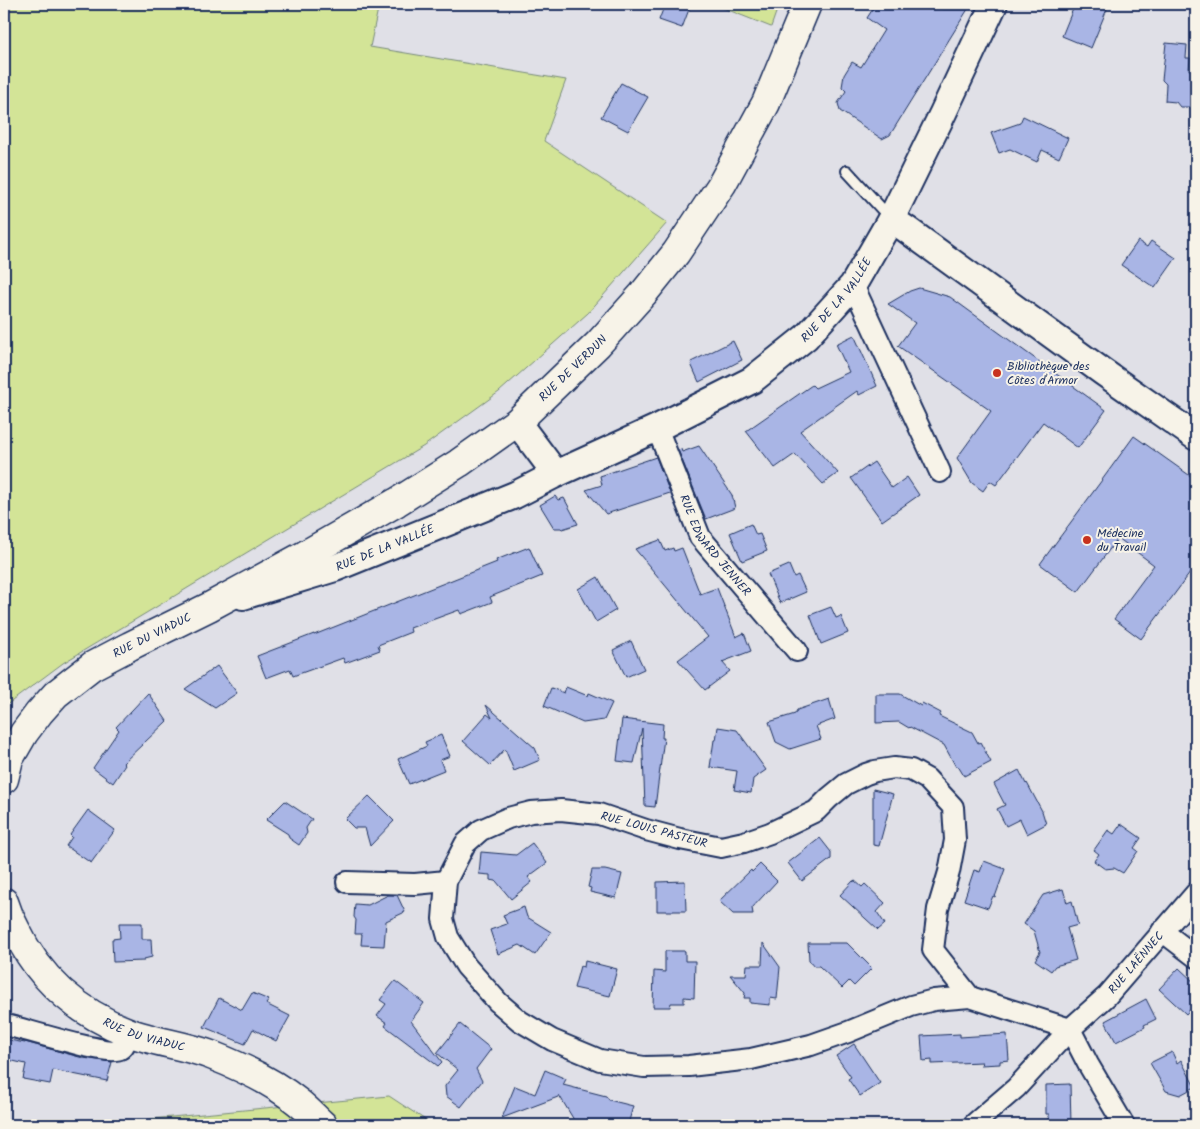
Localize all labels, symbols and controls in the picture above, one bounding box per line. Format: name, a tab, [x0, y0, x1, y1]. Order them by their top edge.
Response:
street label: RUE DE LA VALLÉE	[797, 253, 877, 347]
street label: RUE DE VERDUN	[534, 330, 612, 406]
place label: Bibliothèque des Côtes d'Armor	[1007, 357, 1090, 390]
marker: Bibliothèque des Côtes d'Armor	[991, 367, 1003, 379]
street label: RUE EDWARD JENNER	[675, 491, 756, 600]
street label: RUE DE LA VALLÉE	[333, 519, 438, 576]
place label: Médecine du Travail	[1097, 524, 1146, 557]
marker: Médecine du Travail	[1081, 534, 1093, 546]
street label: RUE DU VIADUC	[109, 608, 194, 663]
street label: RUE LOUIS PASTEUR	[598, 807, 710, 853]
street label: RUE LAËNNEC	[1103, 927, 1168, 998]
street label: RUE DU VIADUC	[100, 1013, 187, 1056]

